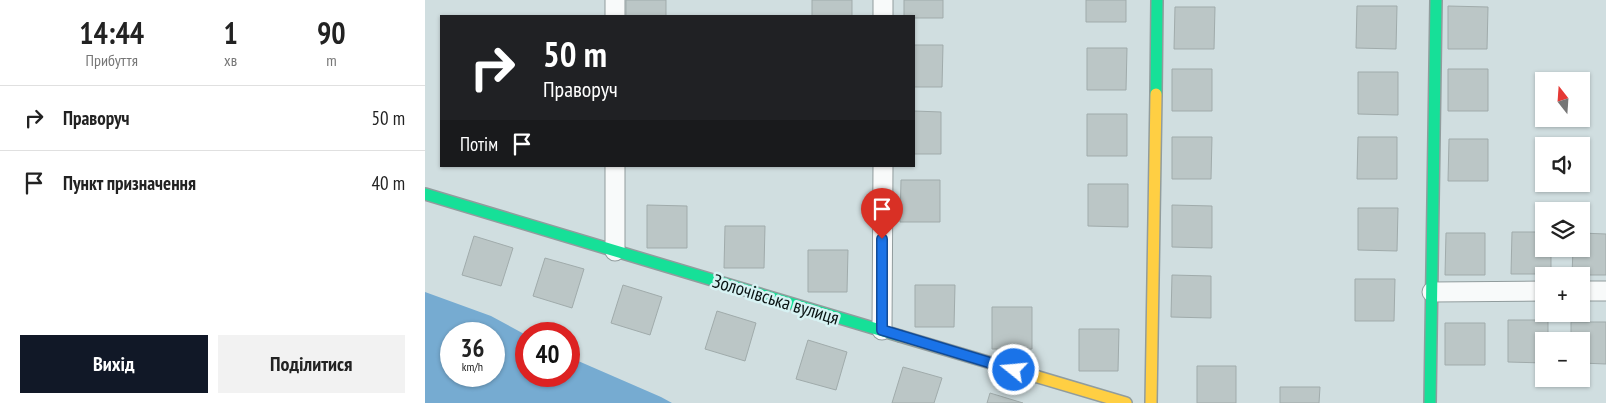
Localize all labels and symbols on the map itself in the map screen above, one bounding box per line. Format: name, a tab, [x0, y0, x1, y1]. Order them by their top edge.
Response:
north arrow	[1535, 72, 1590, 128]
pin	[861, 188, 903, 239]
street label: Золочівська вулиця	[710, 268, 842, 330]
speed limit sign: 40	[515, 322, 580, 387]
position arrow	[987, 343, 1039, 395]

